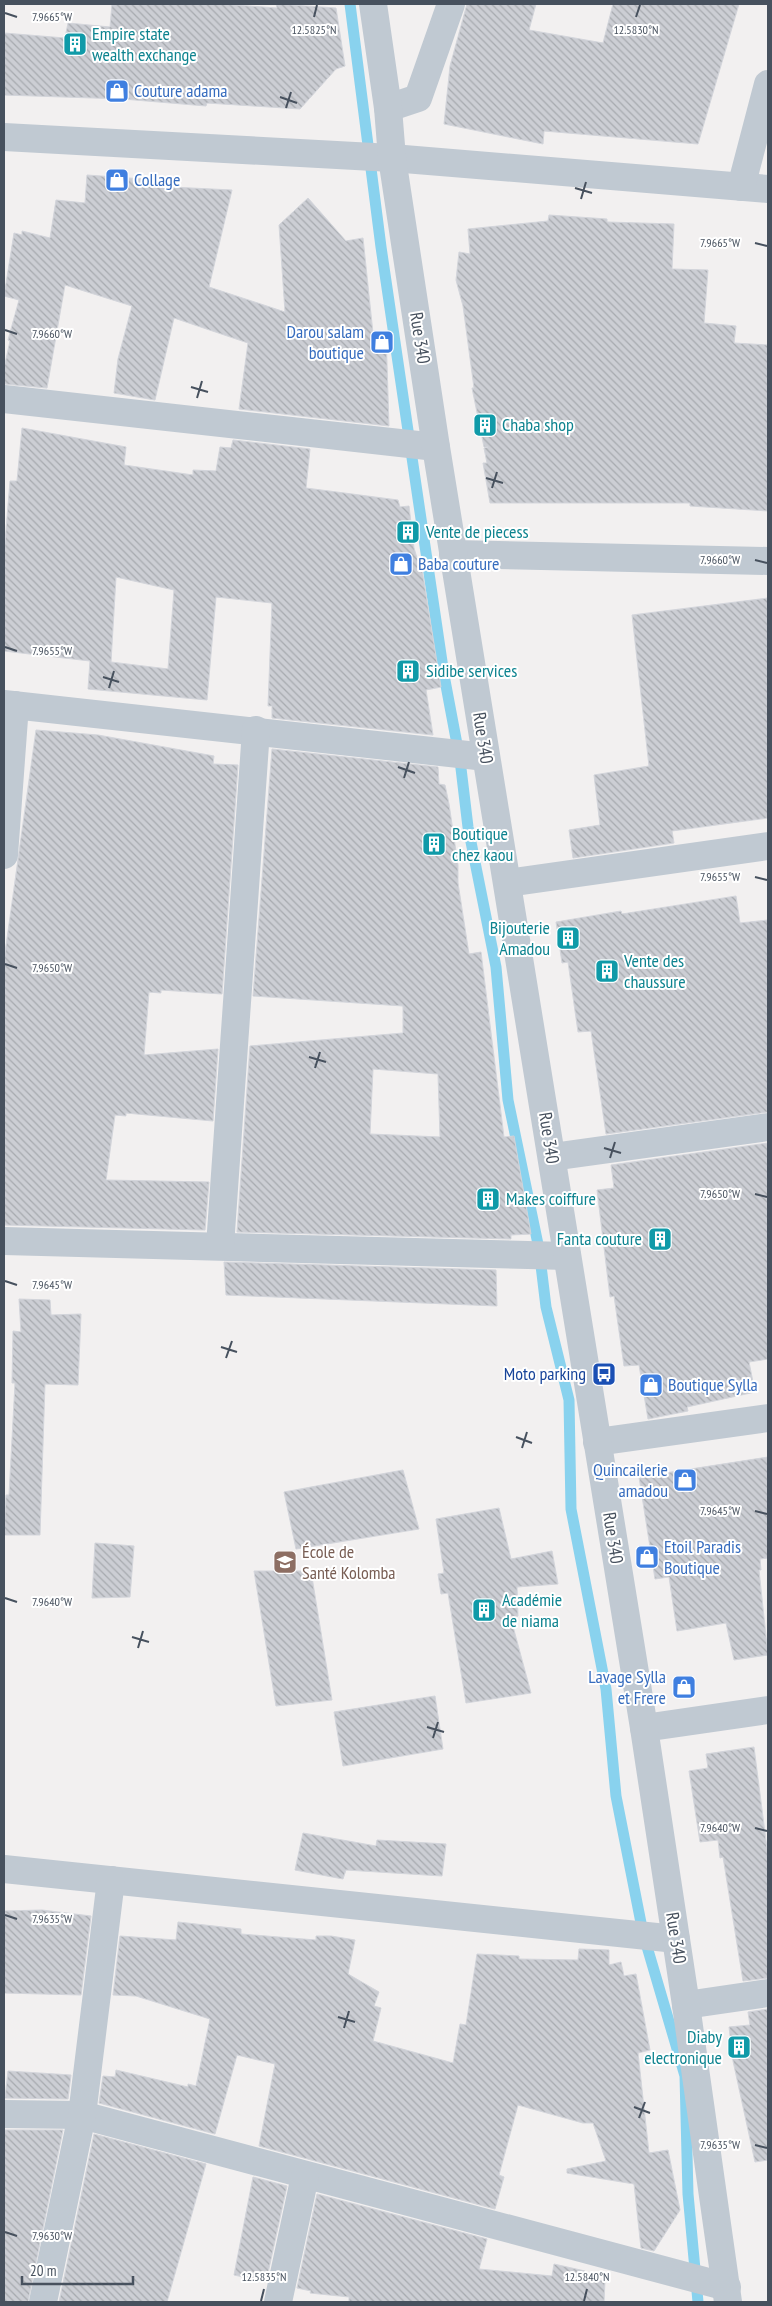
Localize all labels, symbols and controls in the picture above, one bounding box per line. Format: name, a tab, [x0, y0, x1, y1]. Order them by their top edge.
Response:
text: 7.9665°W	[32, 9, 72, 24]
place label: Empire state wealth exchange	[92, 22, 197, 66]
text: 12.5825°N	[291, 22, 337, 37]
text: 12.5830°N	[613, 22, 659, 37]
building icon: Empire state wealth exchange	[62, 31, 88, 57]
shop icon: Couture adama	[104, 78, 130, 104]
place label: Couture adama	[134, 79, 227, 102]
shop icon: Collage	[104, 167, 130, 193]
place label: Collage	[134, 168, 180, 191]
text: 7.9665°W	[700, 235, 740, 250]
street label: Rue 340	[405, 310, 436, 365]
place label: Darou salam boutique	[287, 320, 364, 364]
text: 7.9660°W	[32, 326, 72, 341]
shop icon: Darou salam boutique	[369, 329, 395, 355]
building icon: Chaba shop	[472, 412, 498, 438]
place label: Chaba shop	[502, 413, 574, 436]
building icon: Vente de piecess	[395, 519, 421, 545]
place label: Vente de piecess	[425, 520, 529, 543]
shop icon: Baba couture	[388, 551, 414, 577]
place label: Baba couture	[418, 552, 499, 575]
text: 7.9660°W	[700, 552, 740, 567]
text: 7.9655°W	[32, 643, 72, 658]
building icon: Sidibe services	[395, 658, 421, 684]
place label: Sidibe services	[426, 659, 517, 682]
street label: Rue 340	[468, 710, 499, 765]
place label: Boutique chez kaou	[452, 822, 513, 866]
building icon: Boutique chez kaou	[421, 831, 447, 857]
text: 7.9655°W	[700, 869, 740, 884]
place label: Bijouterie Amadou	[490, 916, 550, 960]
building icon: Bijouterie Amadou	[555, 925, 581, 951]
place label: Vente des chaussure	[623, 949, 686, 993]
building icon: Vente des chaussure	[594, 958, 620, 984]
text: 7.9650°W	[32, 960, 72, 975]
street label: Rue 340	[534, 1110, 565, 1165]
building icon: Makes coiffure	[475, 1186, 501, 1212]
text: 7.9650°W	[700, 1186, 740, 1201]
place label: Makes coiffure	[506, 1187, 596, 1210]
building icon: Fanta couture	[647, 1226, 673, 1252]
place label: Fanta couture	[557, 1227, 642, 1250]
text: 7.9645°W	[32, 1277, 72, 1292]
bus stop icon: Moto parking	[591, 1361, 617, 1387]
place label: Moto parking	[504, 1362, 586, 1385]
shop icon: Boutique Sylla	[638, 1372, 664, 1398]
place label: Boutique Sylla	[668, 1373, 758, 1396]
place label: Quincailerie amadou	[593, 1458, 668, 1502]
shop icon: Quincailerie amadou	[672, 1467, 698, 1493]
text: 7.9645°W	[700, 1503, 740, 1518]
street label: Rue 340	[598, 1510, 629, 1565]
place label: Etoil Paradis Boutique	[664, 1535, 741, 1579]
place label: École de Santé Kolomba	[302, 1540, 396, 1584]
shop icon: Etoil Paradis Boutique	[634, 1544, 660, 1570]
school or university icon: École de Santé Kolomba	[272, 1549, 298, 1575]
place label: Académie de niama	[502, 1588, 562, 1632]
text: 7.9640°W	[32, 1594, 72, 1609]
building icon: Académie de niama	[471, 1597, 497, 1623]
place label: Lavage Sylla et Frere	[588, 1665, 666, 1709]
shop icon: Lavage Sylla et Frere	[671, 1674, 697, 1700]
text: 7.9640°W	[700, 1820, 740, 1835]
street label: Rue 340	[661, 1910, 692, 1965]
text: 7.9635°W	[32, 1911, 72, 1926]
place label: Diaby electronique	[644, 2025, 722, 2069]
building icon: Diaby electronique	[726, 2034, 752, 2060]
text: 7.9635°W	[700, 2137, 740, 2152]
text: 7.9630°W	[32, 2228, 72, 2243]
scale bar	[22, 2254, 134, 2286]
text: 20 m	[30, 2261, 56, 2280]
text: 12.5835°N	[241, 2269, 287, 2284]
text: 12.5840°N	[564, 2269, 610, 2284]

